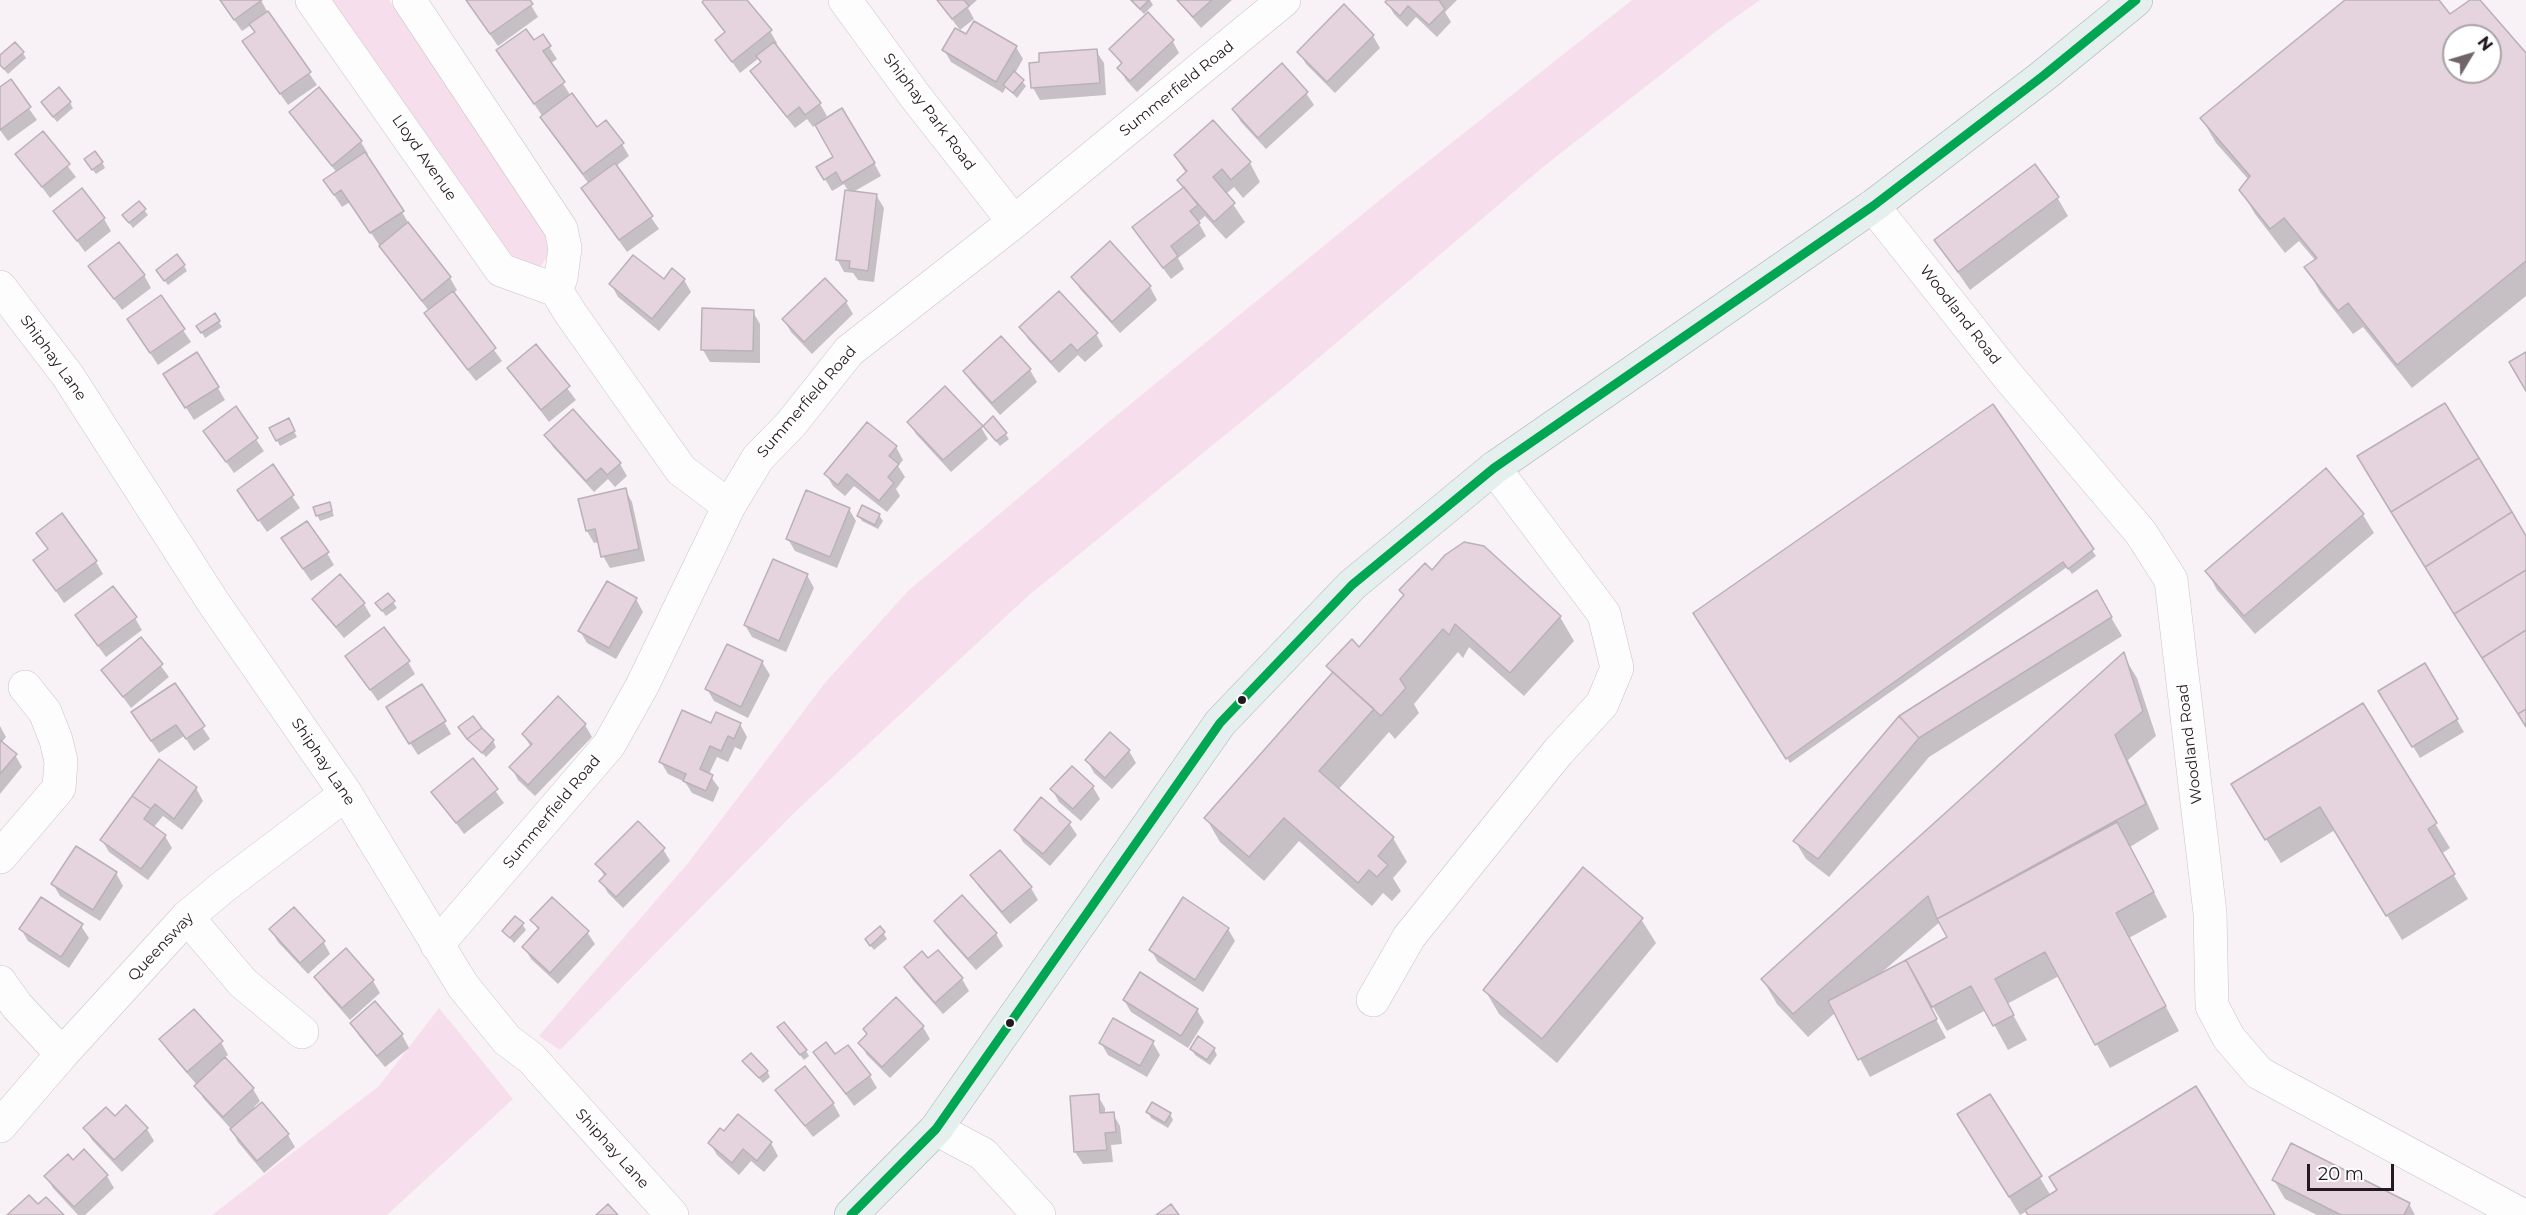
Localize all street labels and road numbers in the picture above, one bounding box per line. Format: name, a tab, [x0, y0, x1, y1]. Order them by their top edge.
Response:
street label: Summerfield Road	[1116, 37, 1238, 141]
street label: Shiphay Park Road	[879, 50, 979, 174]
street label: Lloyd Avenue	[388, 112, 460, 204]
street label: Woodland Road	[1916, 262, 2004, 368]
street label: Shiphay Lane	[16, 312, 90, 404]
street label: Summerfield Road	[754, 343, 860, 461]
street label: Woodland Road	[2174, 683, 2206, 805]
street label: Shiphay Lane	[287, 715, 359, 809]
street label: Summerfield Road	[499, 752, 605, 872]
street label: Queensway	[125, 909, 197, 985]
street label: Shiphay Lane	[571, 1105, 653, 1193]

